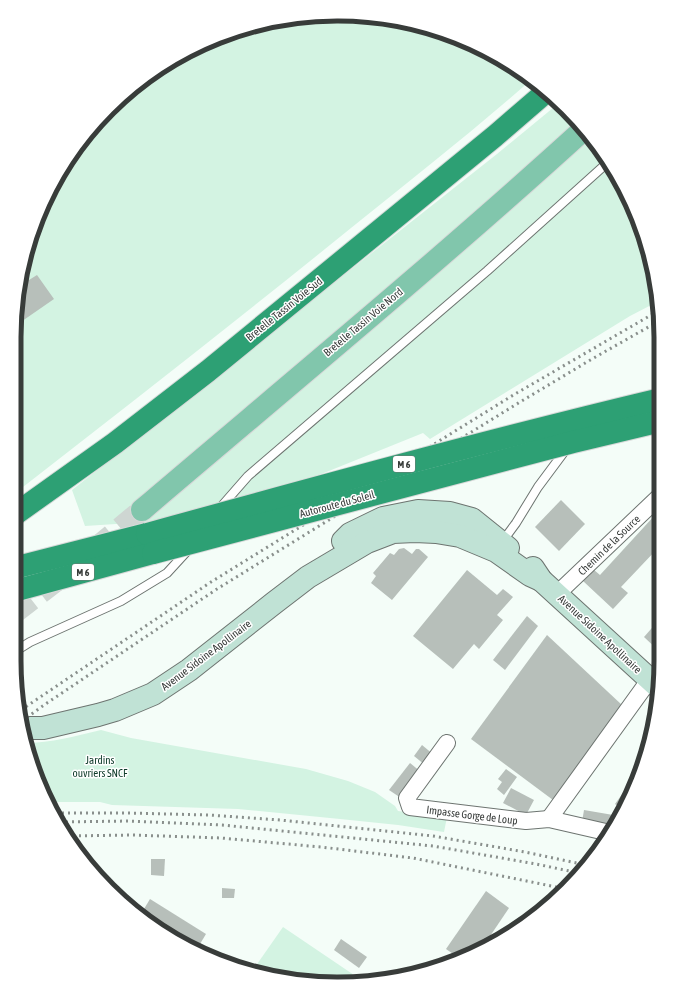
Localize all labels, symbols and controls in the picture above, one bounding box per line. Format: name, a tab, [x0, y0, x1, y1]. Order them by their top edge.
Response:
street label: Bretelle Tassin Voie Sud	[244, 275, 324, 343]
street label: Bretelle Tassin Voie Nord	[321, 285, 405, 359]
road number: M 6	[393, 456, 415, 472]
street label: Autoroute du Soleil	[298, 488, 376, 520]
street label: Chemin de la Source	[576, 512, 642, 578]
road number: M 6	[72, 564, 94, 580]
street label: Avenue Sidoine Apollinaire	[556, 592, 644, 676]
street label: Avenue Sidoine Apollinaire	[159, 617, 253, 693]
park label: Jardins ouvriers SNCF	[73, 754, 128, 779]
street label: Impasse Gorge de Loup	[426, 803, 518, 827]

